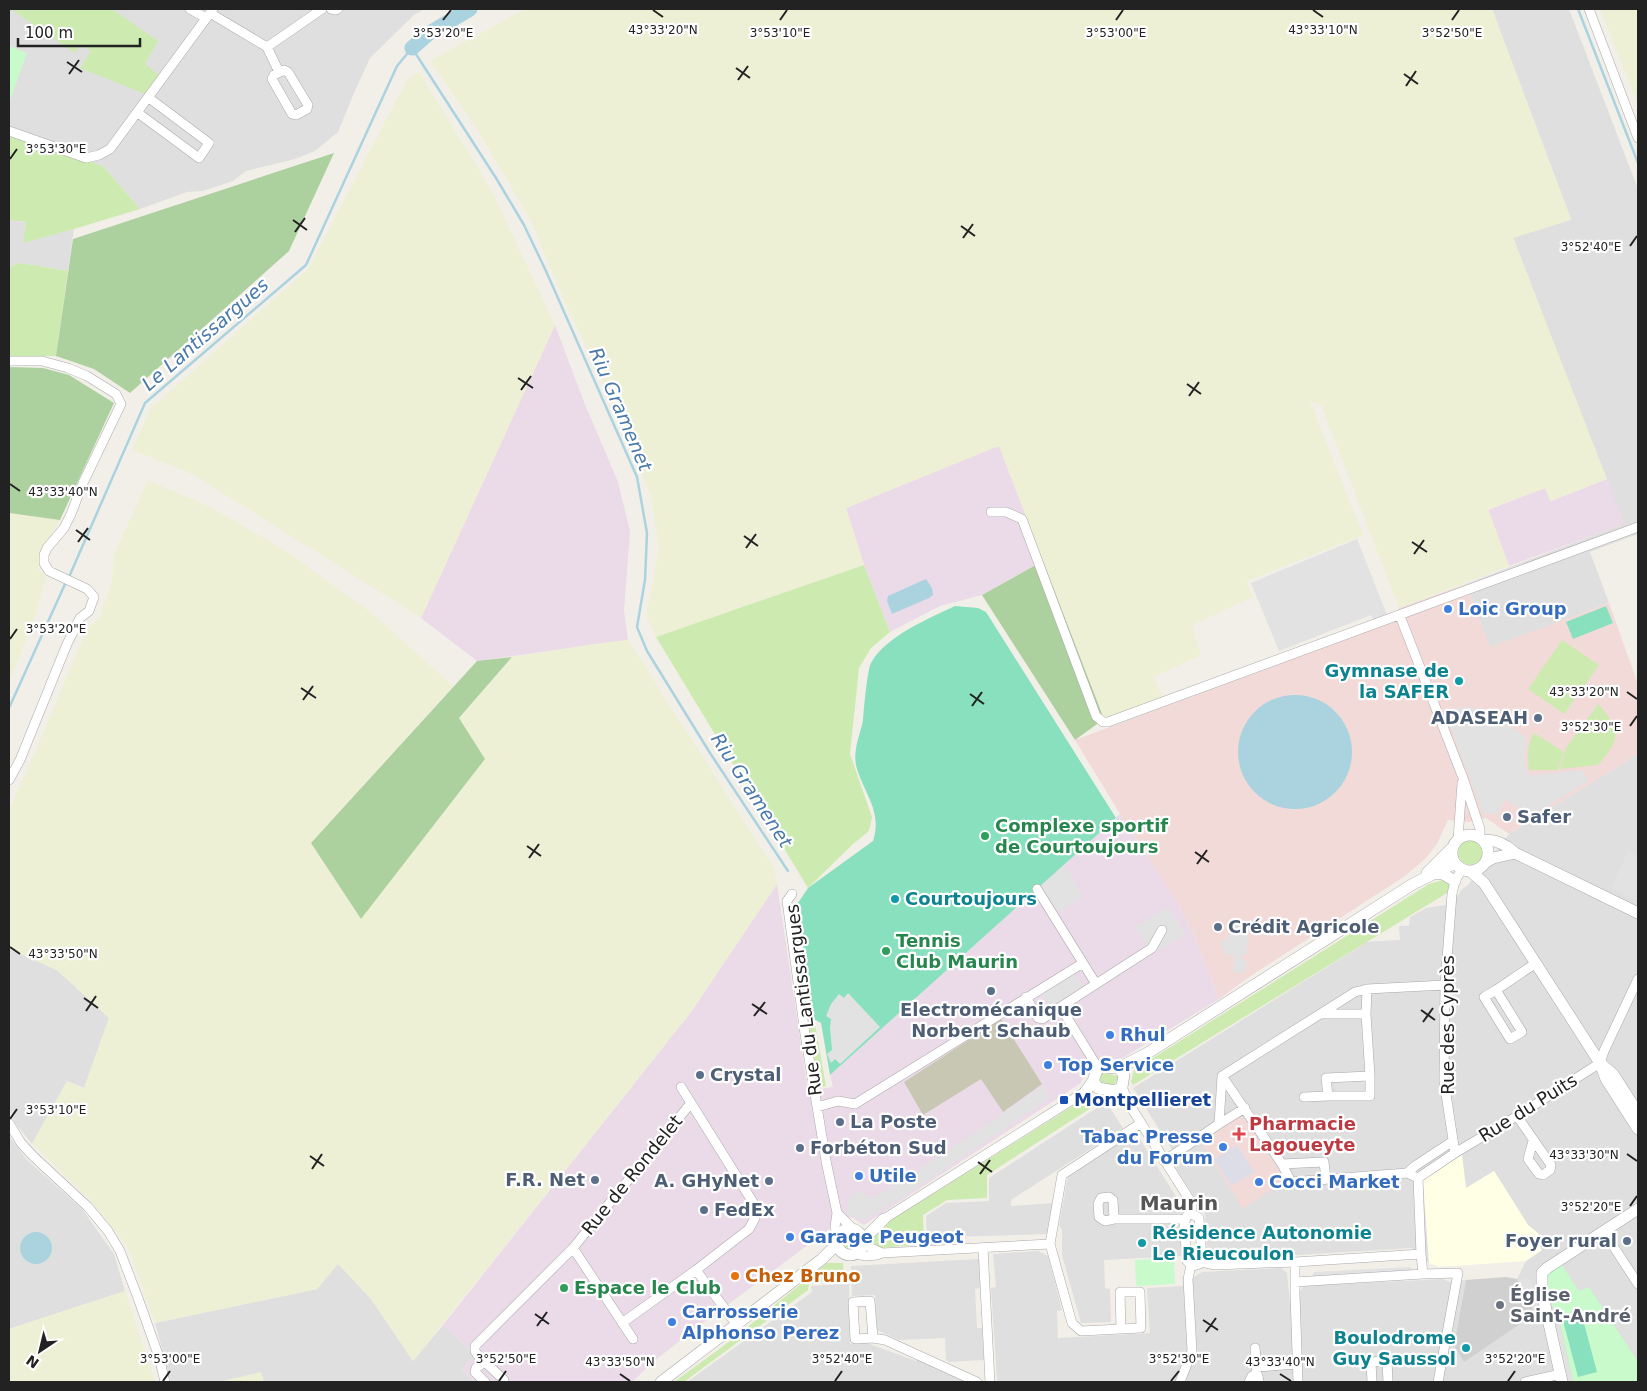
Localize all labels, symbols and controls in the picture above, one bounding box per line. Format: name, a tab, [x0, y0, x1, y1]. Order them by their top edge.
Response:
scale bar	[18, 15, 140, 47]
text: 43°33'20"N	[628, 23, 698, 37]
text: 43°33'10"N	[1288, 23, 1358, 37]
text: 100 m	[25, 24, 73, 42]
text: 3°53'20"E	[413, 26, 473, 40]
text: 3°53'10"E	[750, 26, 810, 40]
text: 3°53'00"E	[1086, 26, 1146, 40]
text: 3°52'50"E	[1422, 26, 1482, 40]
text: 3°53'30"E	[26, 142, 86, 156]
text: 3°52'40"E	[1561, 240, 1621, 254]
water label: Le Lantissargues	[137, 273, 273, 395]
water label: Riu Gramenet	[585, 344, 658, 476]
text: 43°33'40"N	[28, 485, 98, 499]
place label: Loic Group	[1458, 598, 1567, 619]
marker: Loic Group	[1442, 603, 1454, 615]
text: 3°53'20"E	[26, 622, 86, 636]
place label: Gymnase de la SAFER	[1324, 660, 1449, 702]
marker: Gymnase de la SAFER	[1453, 675, 1465, 687]
text: 43°33'20"N	[1549, 685, 1619, 699]
place label: ADASEAH	[1431, 707, 1528, 728]
marker: ADASEAH	[1532, 712, 1544, 724]
text: 3°52'30"E	[1561, 720, 1621, 734]
water label: Riu Gramenet	[707, 729, 798, 853]
place label: Safer	[1517, 806, 1571, 827]
marker: Safer	[1501, 811, 1513, 823]
place label: Complexe sportif de Courtoujours	[995, 815, 1168, 857]
marker: Complexe sportif de Courtoujours	[979, 830, 991, 842]
place label: Courtoujours	[905, 888, 1037, 909]
marker: Courtoujours	[889, 893, 901, 905]
street label: Rue du Lantissargues	[781, 903, 826, 1097]
place label: Crédit Agricole	[1228, 916, 1380, 937]
marker: Crédit Agricole	[1212, 921, 1224, 933]
place label: Tennis Club Maurin	[896, 930, 1018, 972]
marker: Tennis Club Maurin	[880, 945, 892, 957]
text: 43°33'50"N	[28, 947, 98, 961]
street label: Rue des Cyprès	[1437, 955, 1458, 1095]
marker: Electromécanique Norbert Schaub	[985, 985, 997, 997]
place label: Electromécanique Norbert Schaub	[900, 999, 1082, 1041]
place label: Rhul	[1120, 1024, 1166, 1045]
marker: Rhul	[1104, 1029, 1116, 1041]
place label: Top Service	[1058, 1054, 1174, 1075]
marker: Top Service	[1042, 1059, 1054, 1071]
place label: Crystal	[710, 1064, 781, 1085]
marker: Crystal	[694, 1069, 706, 1081]
street label: Rue du Puits	[1475, 1069, 1581, 1146]
place label: Montpellieret	[1074, 1089, 1212, 1110]
marker: Montpellieret	[1058, 1094, 1070, 1106]
text: 3°53'10"E	[26, 1103, 86, 1117]
street label: Rue de Rondelet	[577, 1111, 686, 1239]
place label: La Poste	[850, 1111, 937, 1132]
place label: Pharmacie Lagoueyte	[1249, 1113, 1356, 1155]
marker: La Poste	[834, 1116, 846, 1128]
place label: Tabac Presse du Forum	[1081, 1126, 1213, 1168]
marker: Pharmacie Lagoueyte	[1233, 1128, 1245, 1140]
place label: Forbéton Sud	[810, 1137, 947, 1158]
marker: Tabac Presse du Forum	[1217, 1141, 1229, 1153]
marker: Forbéton Sud	[794, 1142, 806, 1154]
text: 43°33'30"N	[1549, 1148, 1619, 1162]
place label: Utile	[869, 1165, 917, 1186]
place label: F.R. Net	[505, 1169, 585, 1190]
place label: A. GHyNet	[654, 1170, 759, 1191]
marker: Utile	[853, 1170, 865, 1182]
place label: Cocci Market	[1269, 1171, 1400, 1192]
marker: F.R. Net	[589, 1174, 601, 1186]
marker: A. GHyNet	[763, 1175, 775, 1187]
marker: Cocci Market	[1253, 1176, 1265, 1188]
district label: Maurin	[1140, 1191, 1218, 1215]
place label: FedEx	[714, 1199, 775, 1220]
text: 3°52'20"E	[1561, 1200, 1621, 1214]
marker: FedEx	[698, 1204, 710, 1216]
place label: Résidence Autonomie Le Rieucoulon	[1152, 1222, 1372, 1264]
place label: Garage Peugeot	[800, 1226, 964, 1247]
place label: Foyer rural	[1505, 1230, 1617, 1251]
marker: Garage Peugeot	[784, 1231, 796, 1243]
marker: Foyer rural	[1621, 1235, 1633, 1247]
marker: Résidence Autonomie Le Rieucoulon	[1136, 1237, 1148, 1249]
place label: Chez Bruno	[745, 1265, 861, 1286]
marker: Chez Bruno	[729, 1270, 741, 1282]
place label: Espace le Club	[574, 1277, 721, 1298]
marker: Espace le Club	[558, 1282, 570, 1294]
place label: Église Saint-André	[1510, 1284, 1631, 1326]
marker: Église Saint-André	[1494, 1299, 1506, 1311]
place label: Carrosserie Alphonso Perez	[682, 1301, 839, 1343]
marker: Carrosserie Alphonso Perez	[666, 1316, 678, 1328]
north arrow	[15, 1326, 65, 1376]
place label: Boulodrome Guy Saussol	[1333, 1327, 1456, 1369]
marker: Boulodrome Guy Saussol	[1460, 1342, 1472, 1354]
text: N	[23, 1352, 42, 1372]
text: 3°53'00"E	[140, 1352, 200, 1366]
text: 3°52'50"E	[476, 1352, 536, 1366]
text: 3°52'40"E	[812, 1352, 872, 1366]
text: 3°52'30"E	[1149, 1352, 1209, 1366]
text: 3°52'20"E	[1485, 1352, 1545, 1366]
text: 43°33'50"N	[585, 1355, 655, 1369]
text: 43°33'40"N	[1245, 1355, 1315, 1369]

